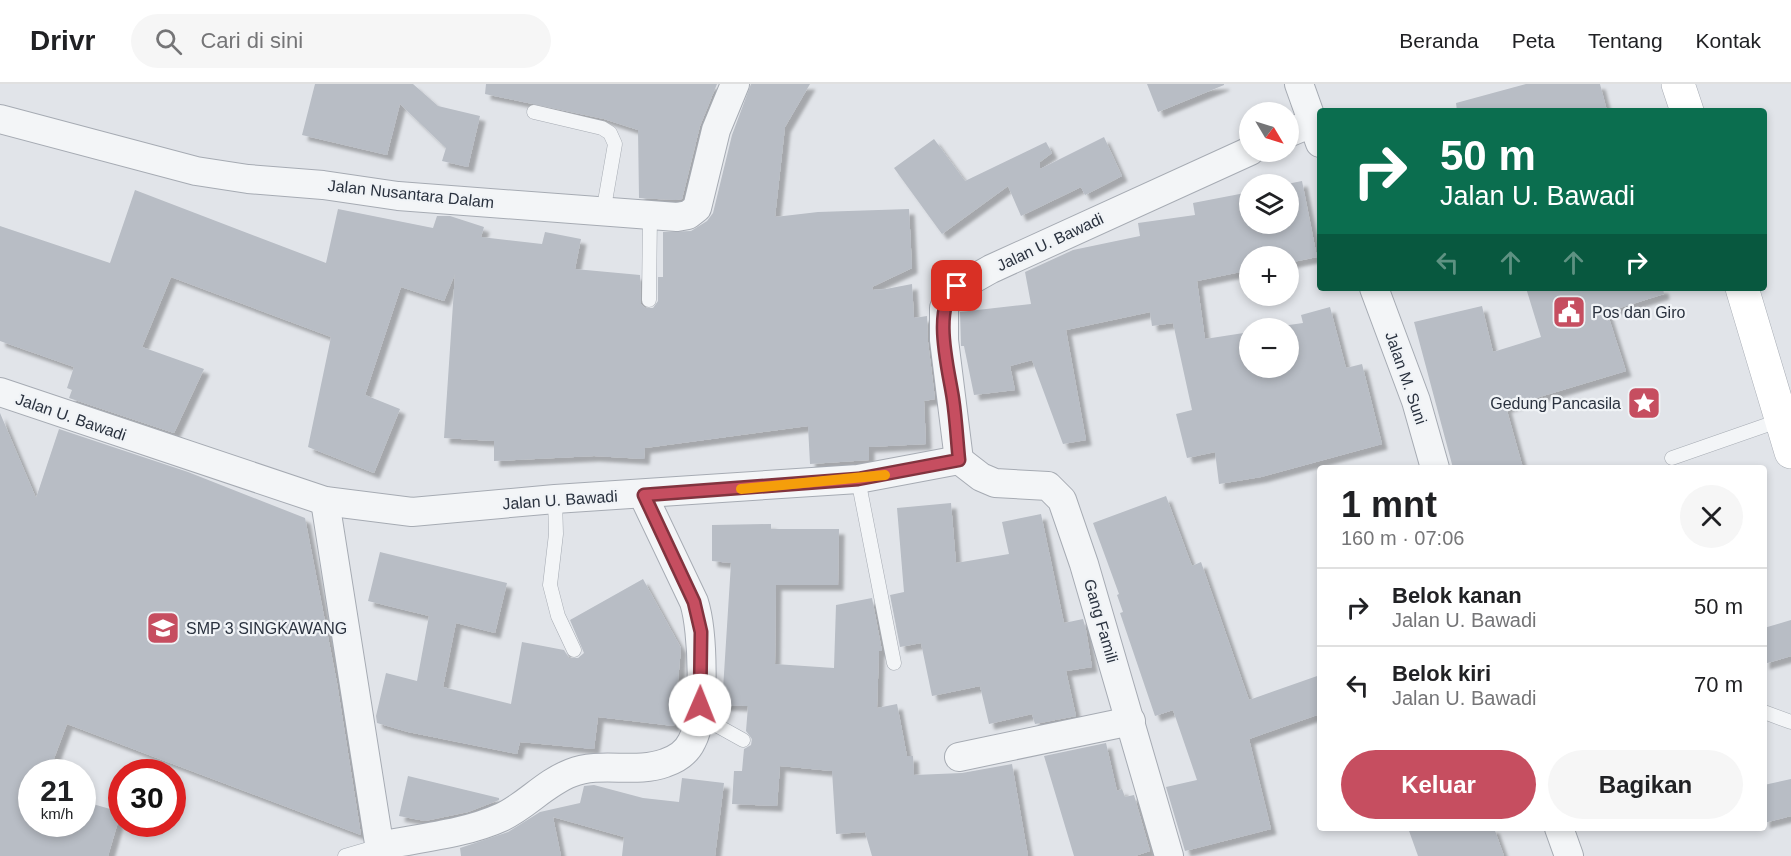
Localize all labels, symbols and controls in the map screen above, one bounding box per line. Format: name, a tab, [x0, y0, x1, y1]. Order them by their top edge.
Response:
search box	[131, 14, 551, 68]
text: Drivr	[30, 25, 95, 56]
icon: search	[152, 25, 185, 58]
text: Cari di sini	[200, 28, 303, 53]
text: Beranda	[1399, 29, 1479, 52]
text: Peta	[1512, 29, 1555, 52]
text: Tentang	[1588, 29, 1663, 52]
text: Kontak	[1696, 29, 1761, 52]
north arrow	[1239, 102, 1299, 162]
map controls	[1239, 102, 1299, 378]
icon: right	[1341, 132, 1419, 210]
text: 50 m	[1440, 132, 1536, 179]
button: layers	[1239, 174, 1299, 234]
street label: Jalan Nusantara Dalam	[327, 177, 495, 211]
text: Jalan U. Bawadi	[1440, 181, 1635, 211]
street label: Jalan U. Bawadi	[994, 210, 1106, 274]
button: +	[1239, 246, 1299, 306]
icon: left	[1431, 246, 1464, 279]
icon: ahead	[1494, 246, 1527, 279]
icon: ahead	[1557, 246, 1590, 279]
icon: right	[1620, 246, 1653, 279]
pin	[931, 260, 982, 311]
icon: arrive	[940, 269, 973, 302]
public building icon: Pos dan Giro	[1551, 294, 1587, 330]
place label: Pos dan Giro	[1592, 304, 1685, 321]
button: −	[1239, 318, 1299, 378]
street label: Jalan M. Suni	[1382, 329, 1430, 427]
place icon: Gedung Pancasila	[1626, 385, 1662, 421]
street label: Jalan U. Bawadi	[14, 390, 128, 444]
place label: Gedung Pancasila	[1490, 395, 1621, 412]
text: 1 mnt	[1341, 484, 1437, 525]
button: close	[1680, 485, 1743, 548]
street label: Jalan U. Bawadi	[502, 487, 618, 513]
text: 160 m · 07:06	[1341, 527, 1464, 549]
street label: Gang Famili	[1081, 577, 1121, 665]
text: Belok kanan	[1392, 583, 1522, 608]
icon: right	[1341, 591, 1374, 624]
text: 50 m	[1694, 594, 1743, 619]
text: Jalan U. Bawadi	[1392, 609, 1537, 631]
school or university icon: SMP 3 SINGKAWANG	[145, 610, 181, 646]
place label: SMP 3 SINGKAWANG	[186, 620, 347, 637]
text: Belok kiri	[1392, 661, 1491, 686]
icon: left	[1341, 669, 1374, 702]
text: 70 m	[1694, 672, 1743, 697]
position arrow	[668, 673, 732, 737]
text: Jalan U. Bawadi	[1392, 687, 1537, 709]
button: Keluar	[1341, 750, 1536, 819]
button: Bagikan	[1548, 750, 1743, 819]
speed limit sign: 30	[108, 759, 186, 837]
text: 21	[40, 774, 74, 807]
text: km/h	[41, 805, 73, 822]

